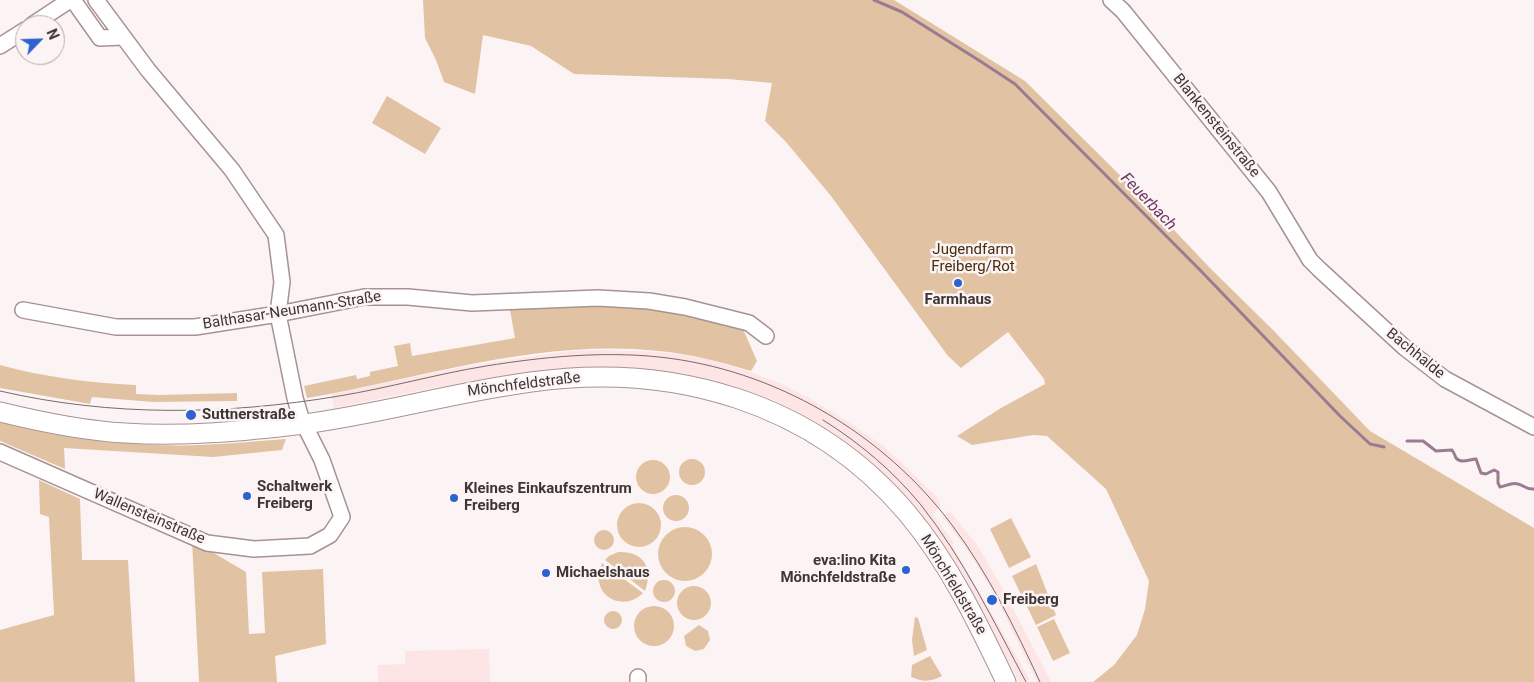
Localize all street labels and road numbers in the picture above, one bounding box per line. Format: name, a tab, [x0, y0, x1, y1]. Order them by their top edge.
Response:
street label: Blankensteinstraße	[1169, 71, 1263, 181]
street label: Balthasar-Neumann-Straße	[202, 288, 382, 334]
street label: Bachhalde	[1382, 325, 1448, 383]
street label: Mönchfeldstraße	[467, 369, 581, 401]
street label: Wallensteinstraße	[90, 485, 208, 549]
street label: Mönchfeldstraße	[916, 532, 990, 638]

